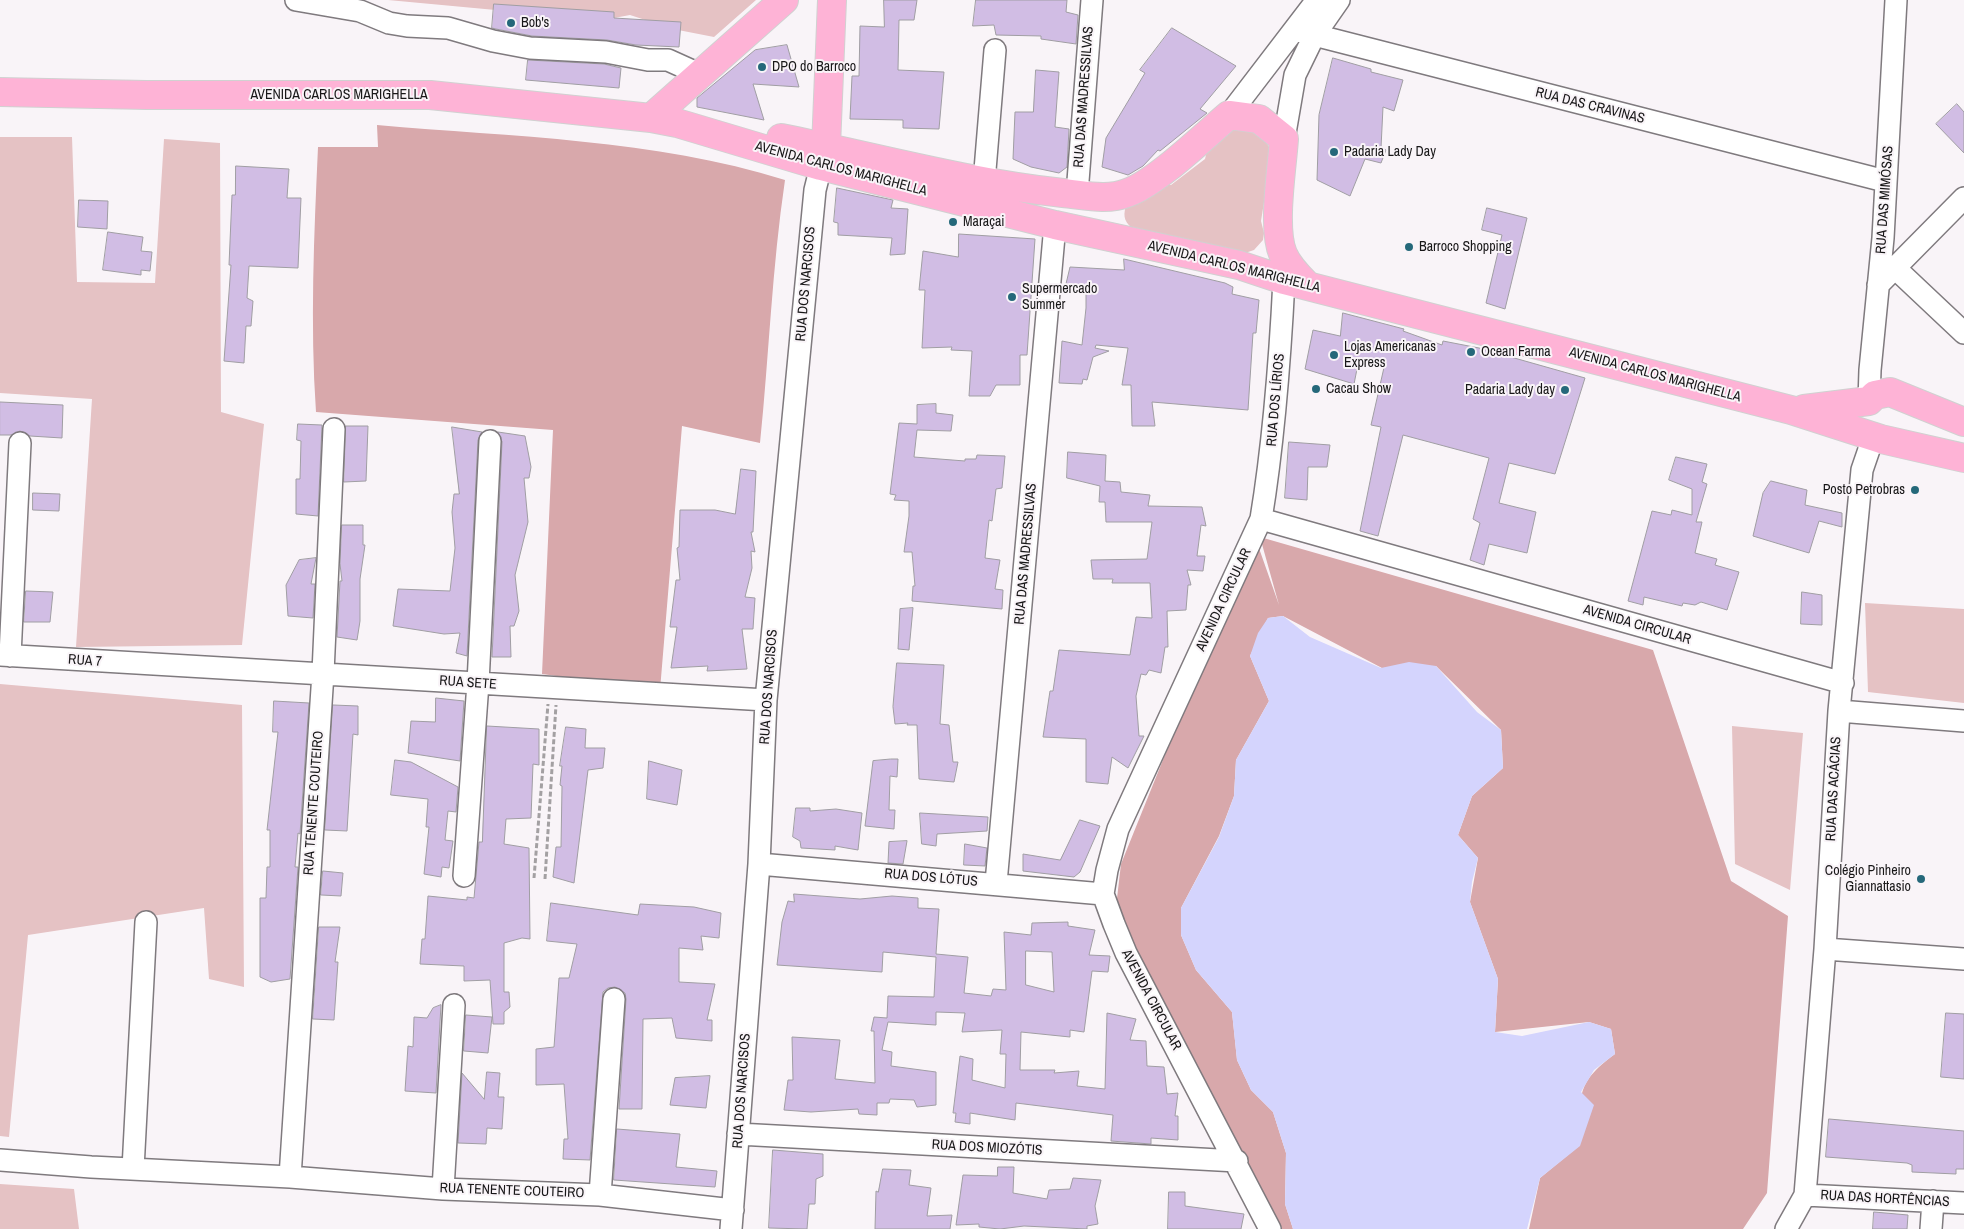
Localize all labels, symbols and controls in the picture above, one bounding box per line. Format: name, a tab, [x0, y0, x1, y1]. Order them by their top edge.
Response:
place label: Bob's	[521, 15, 549, 31]
marker: Bob's	[505, 17, 517, 29]
street label: RUA DAS MADRESSILVAS	[1071, 26, 1097, 168]
place label: DPO do Barroco	[772, 59, 856, 75]
marker: DPO do Barroco	[756, 61, 768, 73]
street label: RUA DAS CRAVINAS	[1534, 84, 1646, 128]
street label: AVENIDA CARLOS MARIGHELLA	[250, 87, 428, 103]
street label: AVENIDA CARLOS MARIGHELLA	[753, 138, 929, 200]
place label: Padaria Lady Day	[1344, 144, 1436, 160]
street label: RUA DAS MIMÓSAS	[1873, 145, 1897, 255]
marker: Padaria Lady Day	[1328, 146, 1340, 158]
place label: Maraçai	[963, 214, 1004, 230]
marker: Maraçai	[947, 216, 959, 228]
street label: RUA DOS NARCISOS	[793, 226, 819, 342]
street label: AVENIDA CARLOS MARIGHELLA	[1146, 237, 1322, 297]
place label: Barroco Shopping	[1419, 239, 1512, 255]
marker: Barroco Shopping	[1403, 241, 1415, 253]
place label: Supermercado Summer	[1022, 281, 1097, 314]
marker: Supermercado Summer	[1006, 291, 1018, 303]
place label: Lojas Americanas Express	[1344, 339, 1436, 372]
place label: Ocean Farma	[1481, 344, 1551, 360]
street label: AVENIDA CARLOS MARIGHELLA	[1567, 344, 1743, 406]
marker: Ocean Farma	[1465, 346, 1477, 358]
marker: Lojas Americanas Express	[1328, 349, 1340, 361]
street label: RUA DOS LÍRIOS	[1264, 353, 1288, 447]
place label: Cacau Show	[1326, 381, 1391, 397]
place label: Padaria Lady day	[1465, 382, 1555, 398]
marker: Cacau Show	[1310, 383, 1322, 395]
marker: Padaria Lady day	[1559, 384, 1571, 396]
place label: Posto Petrobras	[1823, 482, 1905, 498]
street label: RUA DAS MADRESSILVAS	[1011, 483, 1041, 625]
marker: Posto Petrobras	[1909, 484, 1921, 496]
street label: AVENIDA CIRCULAR	[1193, 546, 1255, 654]
street label: AVENIDA CIRCULAR	[1581, 602, 1693, 648]
street label: RUA DOS NARCISOS	[757, 629, 781, 745]
street label: RUA 7	[68, 651, 102, 671]
street label: RUA SETE	[439, 673, 497, 693]
street label: RUA TENENTE COUTEIRO	[301, 730, 327, 876]
street label: RUA DAS ACÁCIAS	[1823, 736, 1845, 842]
place label: Colégio Pinheiro Giannattasio	[1825, 863, 1911, 896]
street label: RUA DOS LÓTUS	[884, 866, 978, 890]
marker: Colégio Pinheiro Giannattasio	[1915, 873, 1927, 885]
street label: AVENIDA CIRCULAR	[1117, 947, 1185, 1053]
street label: RUA DOS NARCISOS	[730, 1033, 754, 1149]
street label: RUA DOS MIOZÓTIS	[931, 1137, 1043, 1159]
street label: RUA TENENTE COUTEIRO	[439, 1180, 585, 1202]
street label: RUA DAS HORTÊNCIAS	[1820, 1187, 1950, 1211]

